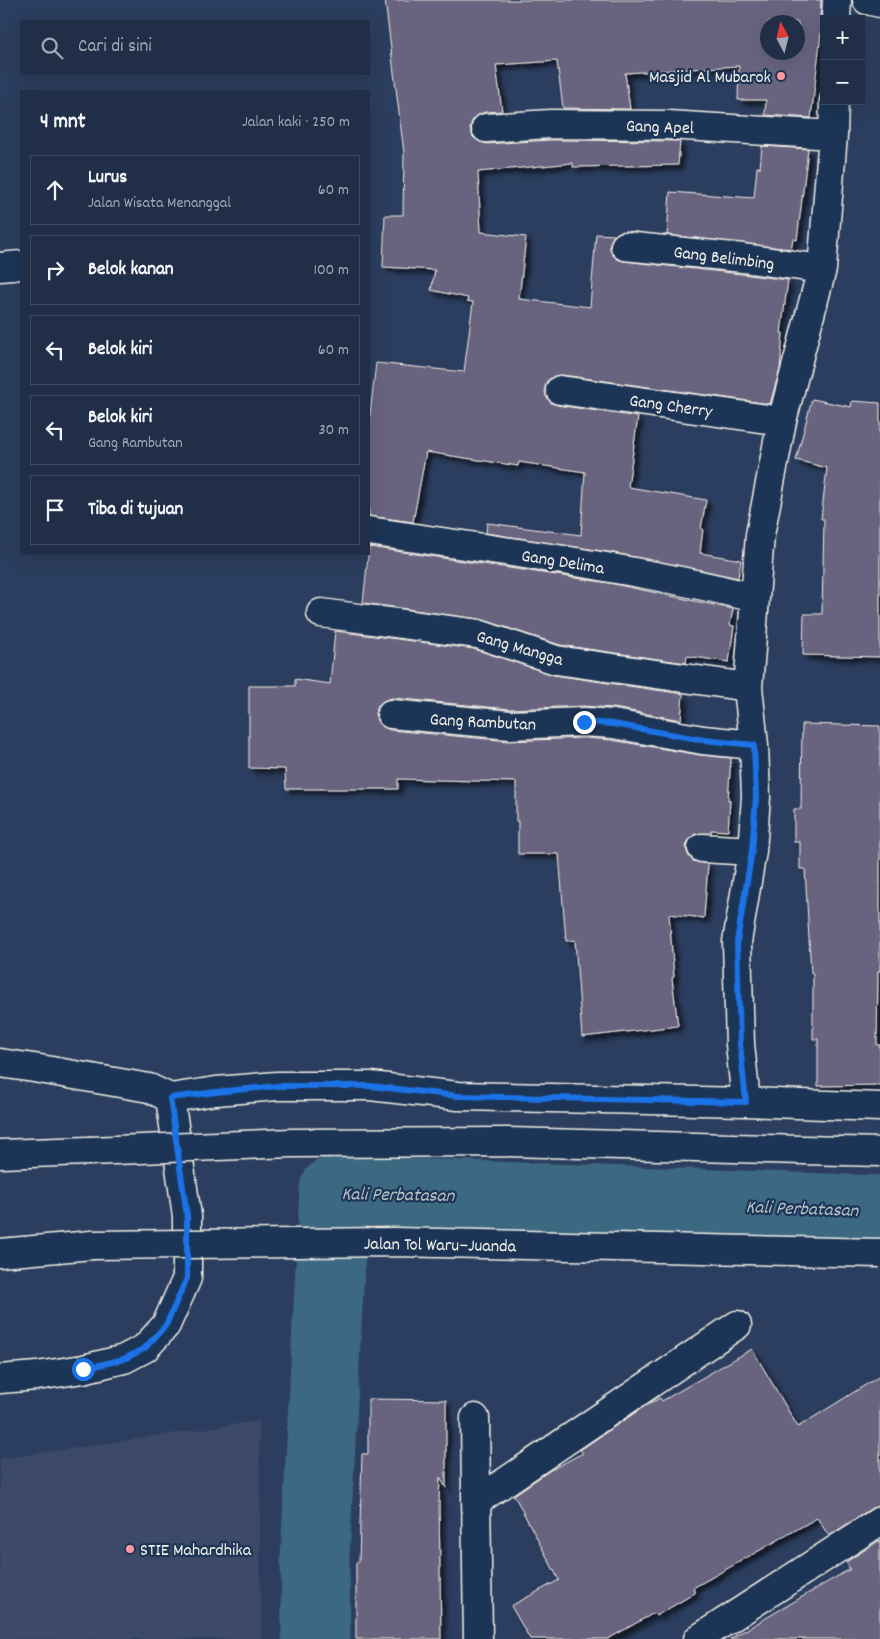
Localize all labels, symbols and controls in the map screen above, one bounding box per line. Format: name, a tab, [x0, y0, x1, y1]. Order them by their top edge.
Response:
north arrow	[760, 15, 805, 60]
map controls	[820, 15, 865, 105]
button: +	[820, 15, 865, 60]
search box	[20, 20, 370, 75]
icon: search	[38, 34, 66, 62]
text: Cari di sini	[78, 34, 152, 61]
button: −	[820, 60, 865, 105]
place label: Masjid Al Mubarok	[649, 66, 771, 91]
marker: Masjid Al Mubarok	[775, 70, 787, 82]
text: 4 mnt	[40, 108, 85, 138]
text: Jalan kaki · 250 m	[242, 111, 350, 134]
street label: Gang Apel	[625, 115, 695, 142]
text: Lurus	[88, 165, 127, 192]
icon: ahead	[41, 176, 69, 204]
text: 60 m	[318, 179, 349, 202]
text: Jalan Wisata Menanggal	[88, 192, 231, 215]
street label: Gang Belimbing	[672, 241, 776, 278]
icon: right	[41, 256, 69, 284]
text: Belok kanan	[88, 257, 174, 284]
text: 100 m	[313, 259, 349, 282]
icon: left	[41, 336, 69, 364]
text: Belok kiri	[88, 337, 152, 364]
text: 60 m	[318, 339, 349, 362]
street label: Gang Cherry	[628, 389, 714, 426]
text: Belok kiri	[88, 405, 152, 432]
icon: left	[41, 416, 69, 444]
text: 30 m	[319, 419, 349, 442]
text: Gang Rambutan	[88, 432, 183, 455]
icon: arrive	[41, 496, 69, 524]
text: Tiba di tujuan	[88, 497, 183, 524]
street label: Gang Delima	[519, 545, 606, 582]
street label: Gang Mangga	[473, 625, 566, 674]
street label: Gang Rambutan	[429, 708, 537, 739]
route end	[573, 711, 596, 734]
water label: Kali Perbatasan	[341, 1182, 456, 1211]
water label: Kali Perbatasan	[745, 1195, 860, 1226]
street label: Jalan Tol Waru–Juanda	[364, 1233, 517, 1260]
route start	[72, 1358, 95, 1381]
place label: STIE Mahardhika	[140, 1539, 252, 1564]
marker: STIE Mahardhika	[124, 1543, 136, 1555]

